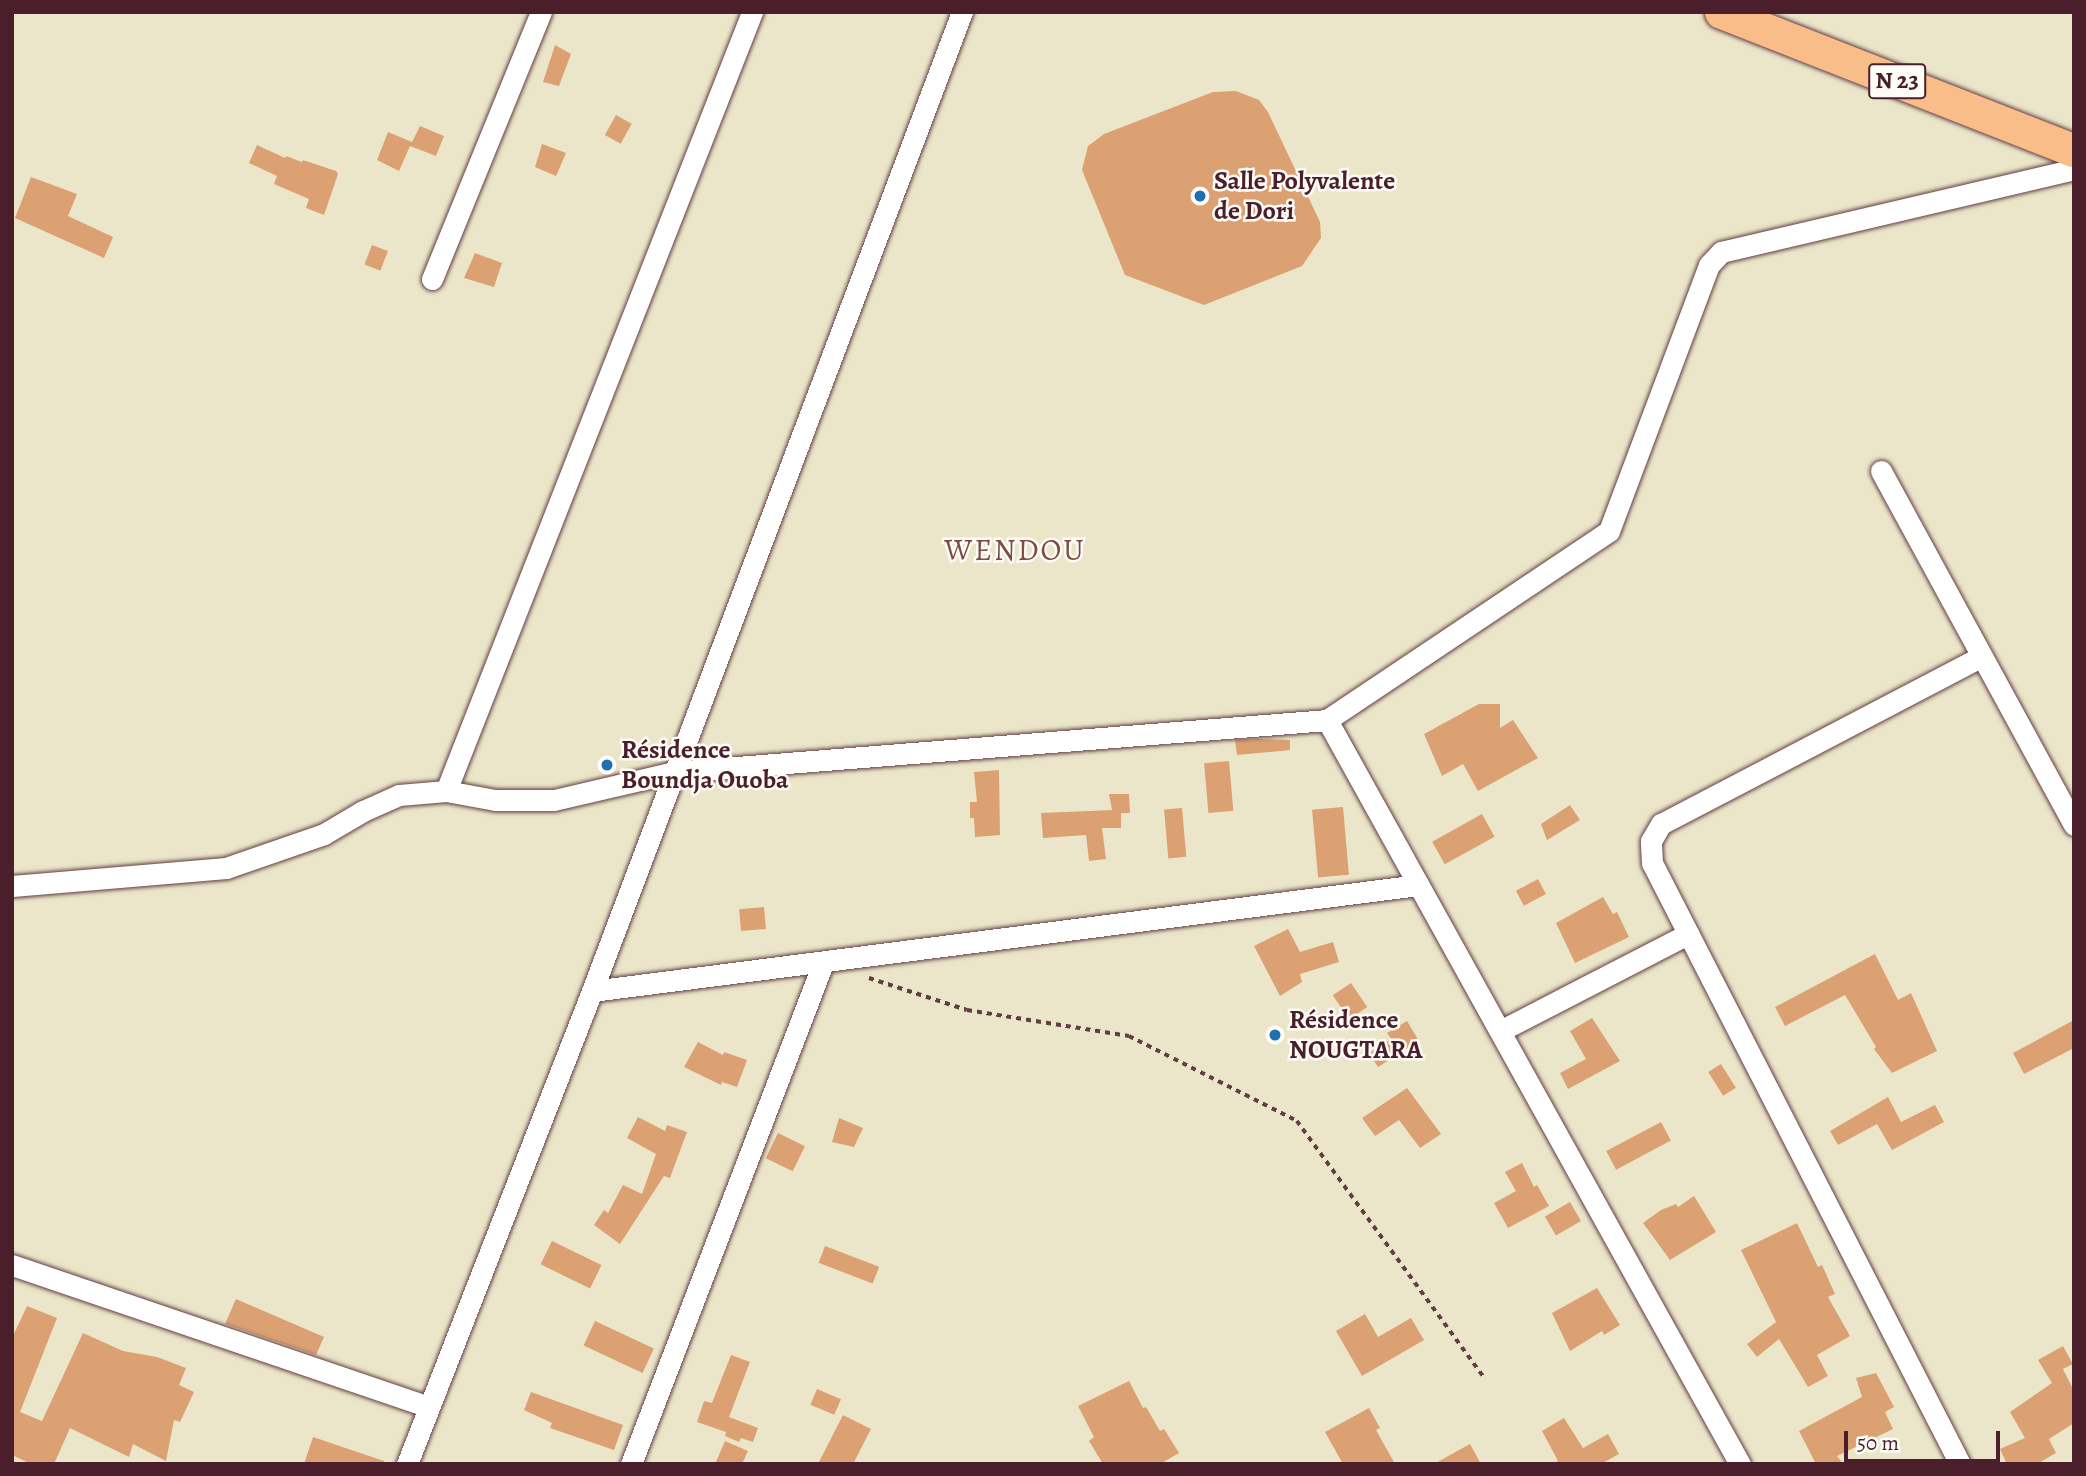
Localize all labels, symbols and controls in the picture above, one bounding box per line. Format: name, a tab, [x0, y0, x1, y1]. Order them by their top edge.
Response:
road number: N 23	[1867, 60, 1927, 102]
place label: Salle Polyvalente de Dori	[1214, 165, 1395, 227]
marker: Salle Polyvalente de Dori	[1192, 188, 1208, 204]
district label: WENDOU	[945, 532, 1085, 568]
place label: Résidence Boundja Ouoba	[621, 734, 789, 796]
marker: Résidence Boundja Ouoba	[599, 757, 615, 773]
place label: Résidence NOUGTARA	[1289, 1004, 1423, 1066]
marker: Résidence NOUGTARA	[1267, 1027, 1283, 1043]
scale bar	[1848, 1416, 2004, 1460]
text: 50 m	[1857, 1429, 1899, 1457]

